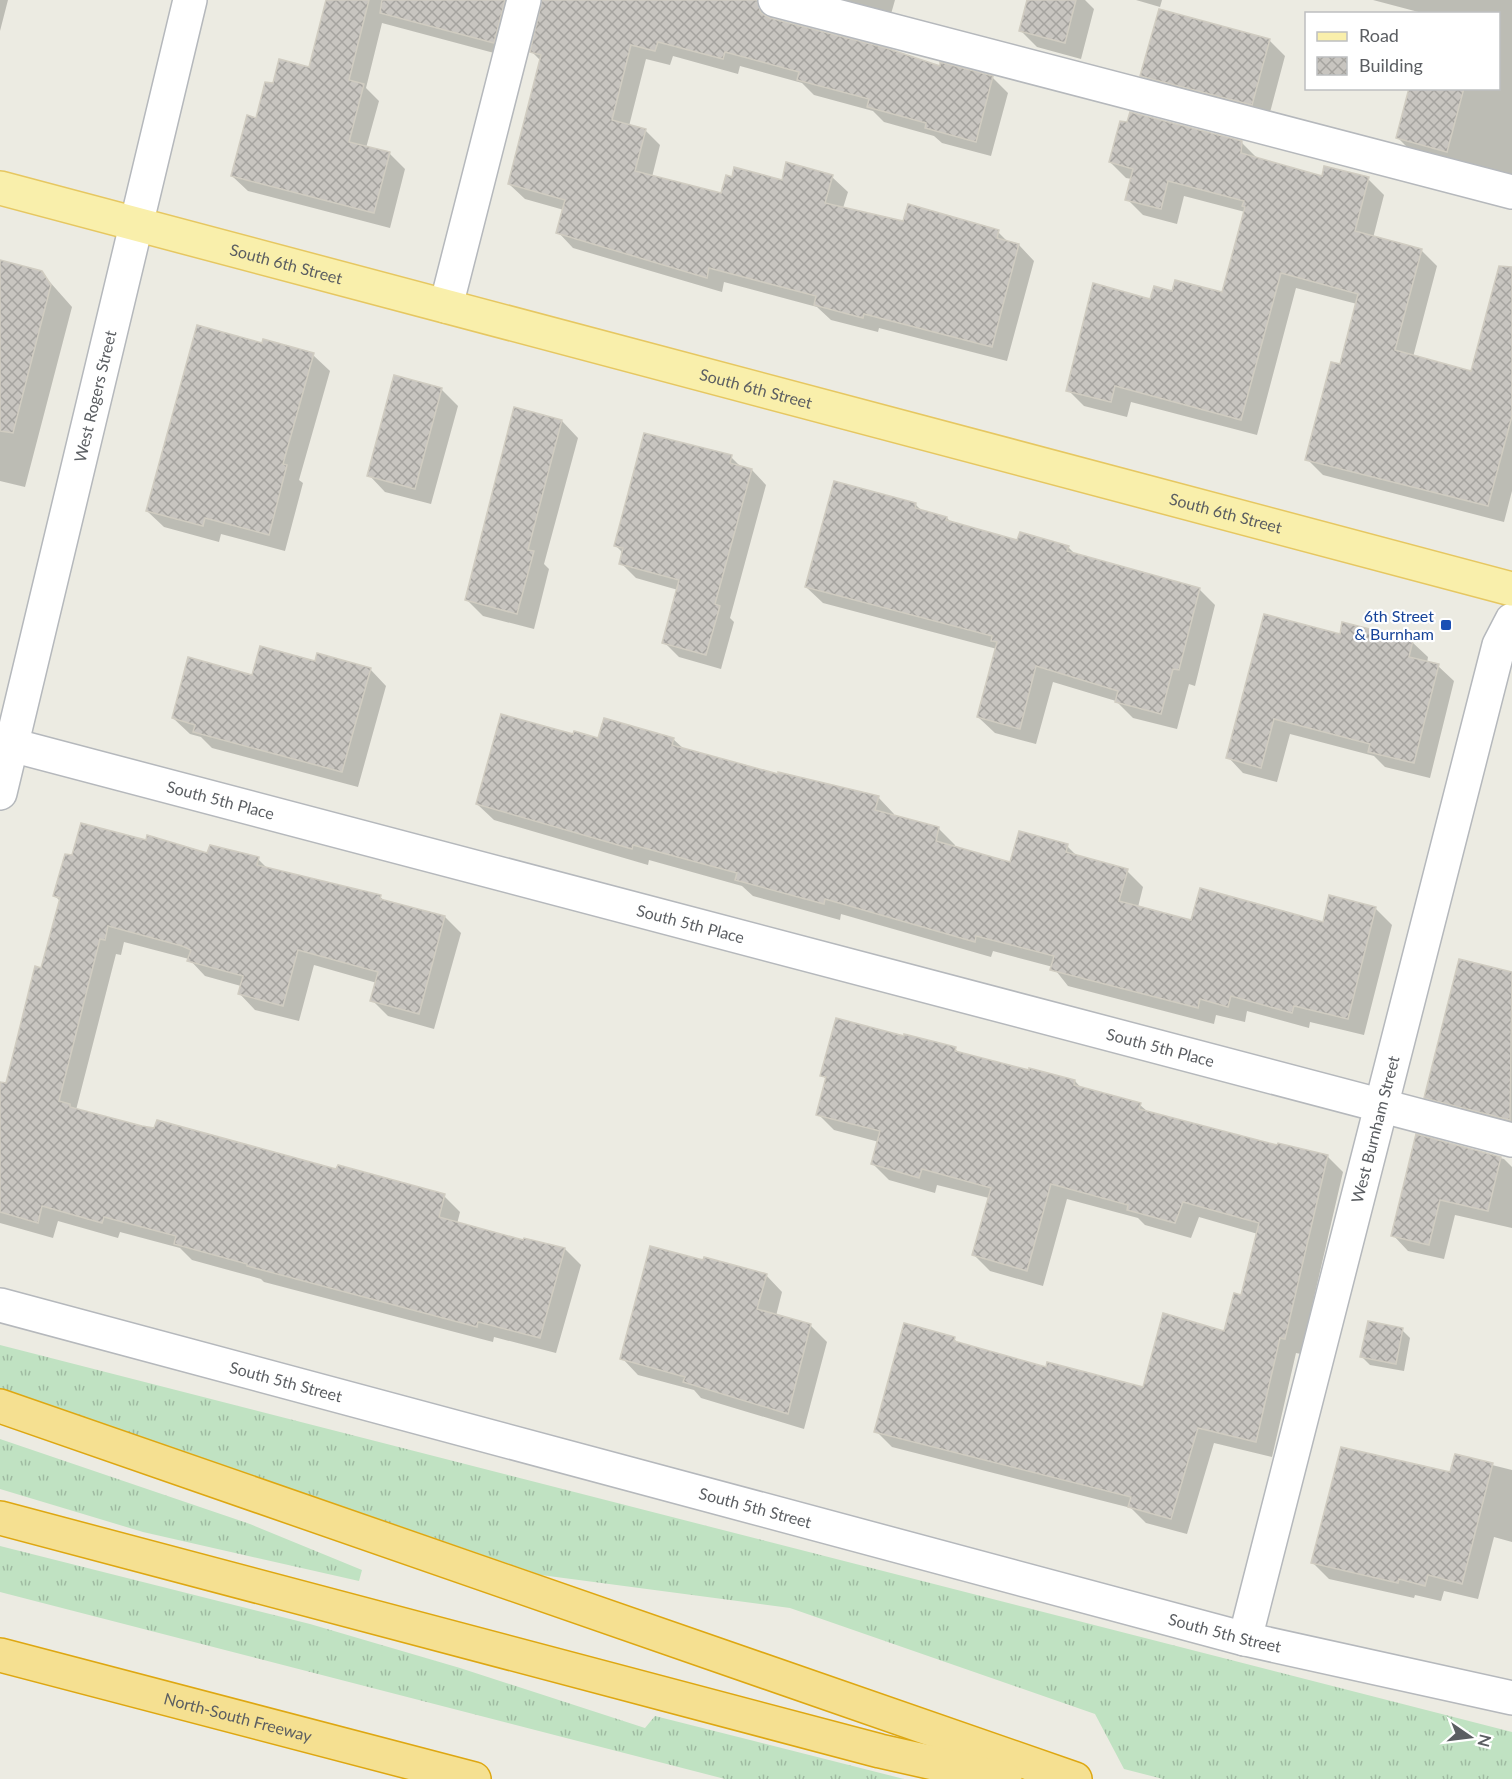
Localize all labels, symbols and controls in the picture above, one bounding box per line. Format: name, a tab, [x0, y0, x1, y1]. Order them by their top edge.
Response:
legend	[1305, 12, 1500, 90]
text: Road	[1359, 24, 1399, 46]
text: Building	[1359, 54, 1423, 76]
street label: South 6th Street	[228, 239, 345, 287]
street label: West Rogers Street	[70, 328, 120, 464]
street label: South 6th Street	[698, 364, 815, 412]
street label: South 6th Street	[1167, 489, 1284, 537]
place label: 6th Street & Burnham	[1355, 606, 1434, 643]
marker: 6th Street & Burnham	[1439, 618, 1453, 632]
street label: South 5th Place	[165, 776, 277, 823]
street label: South 5th Place	[635, 900, 747, 947]
street label: South 5th Place	[1105, 1024, 1217, 1070]
street label: West Burnham Street	[1347, 1053, 1403, 1205]
street label: South 5th Street	[228, 1357, 345, 1405]
street label: South 5th Street	[697, 1483, 814, 1531]
street label: South 5th Street	[1166, 1609, 1283, 1656]
street label: North-South Freeway	[162, 1688, 315, 1745]
north arrow	[1440, 1707, 1500, 1767]
text: N	[1474, 1732, 1496, 1749]

